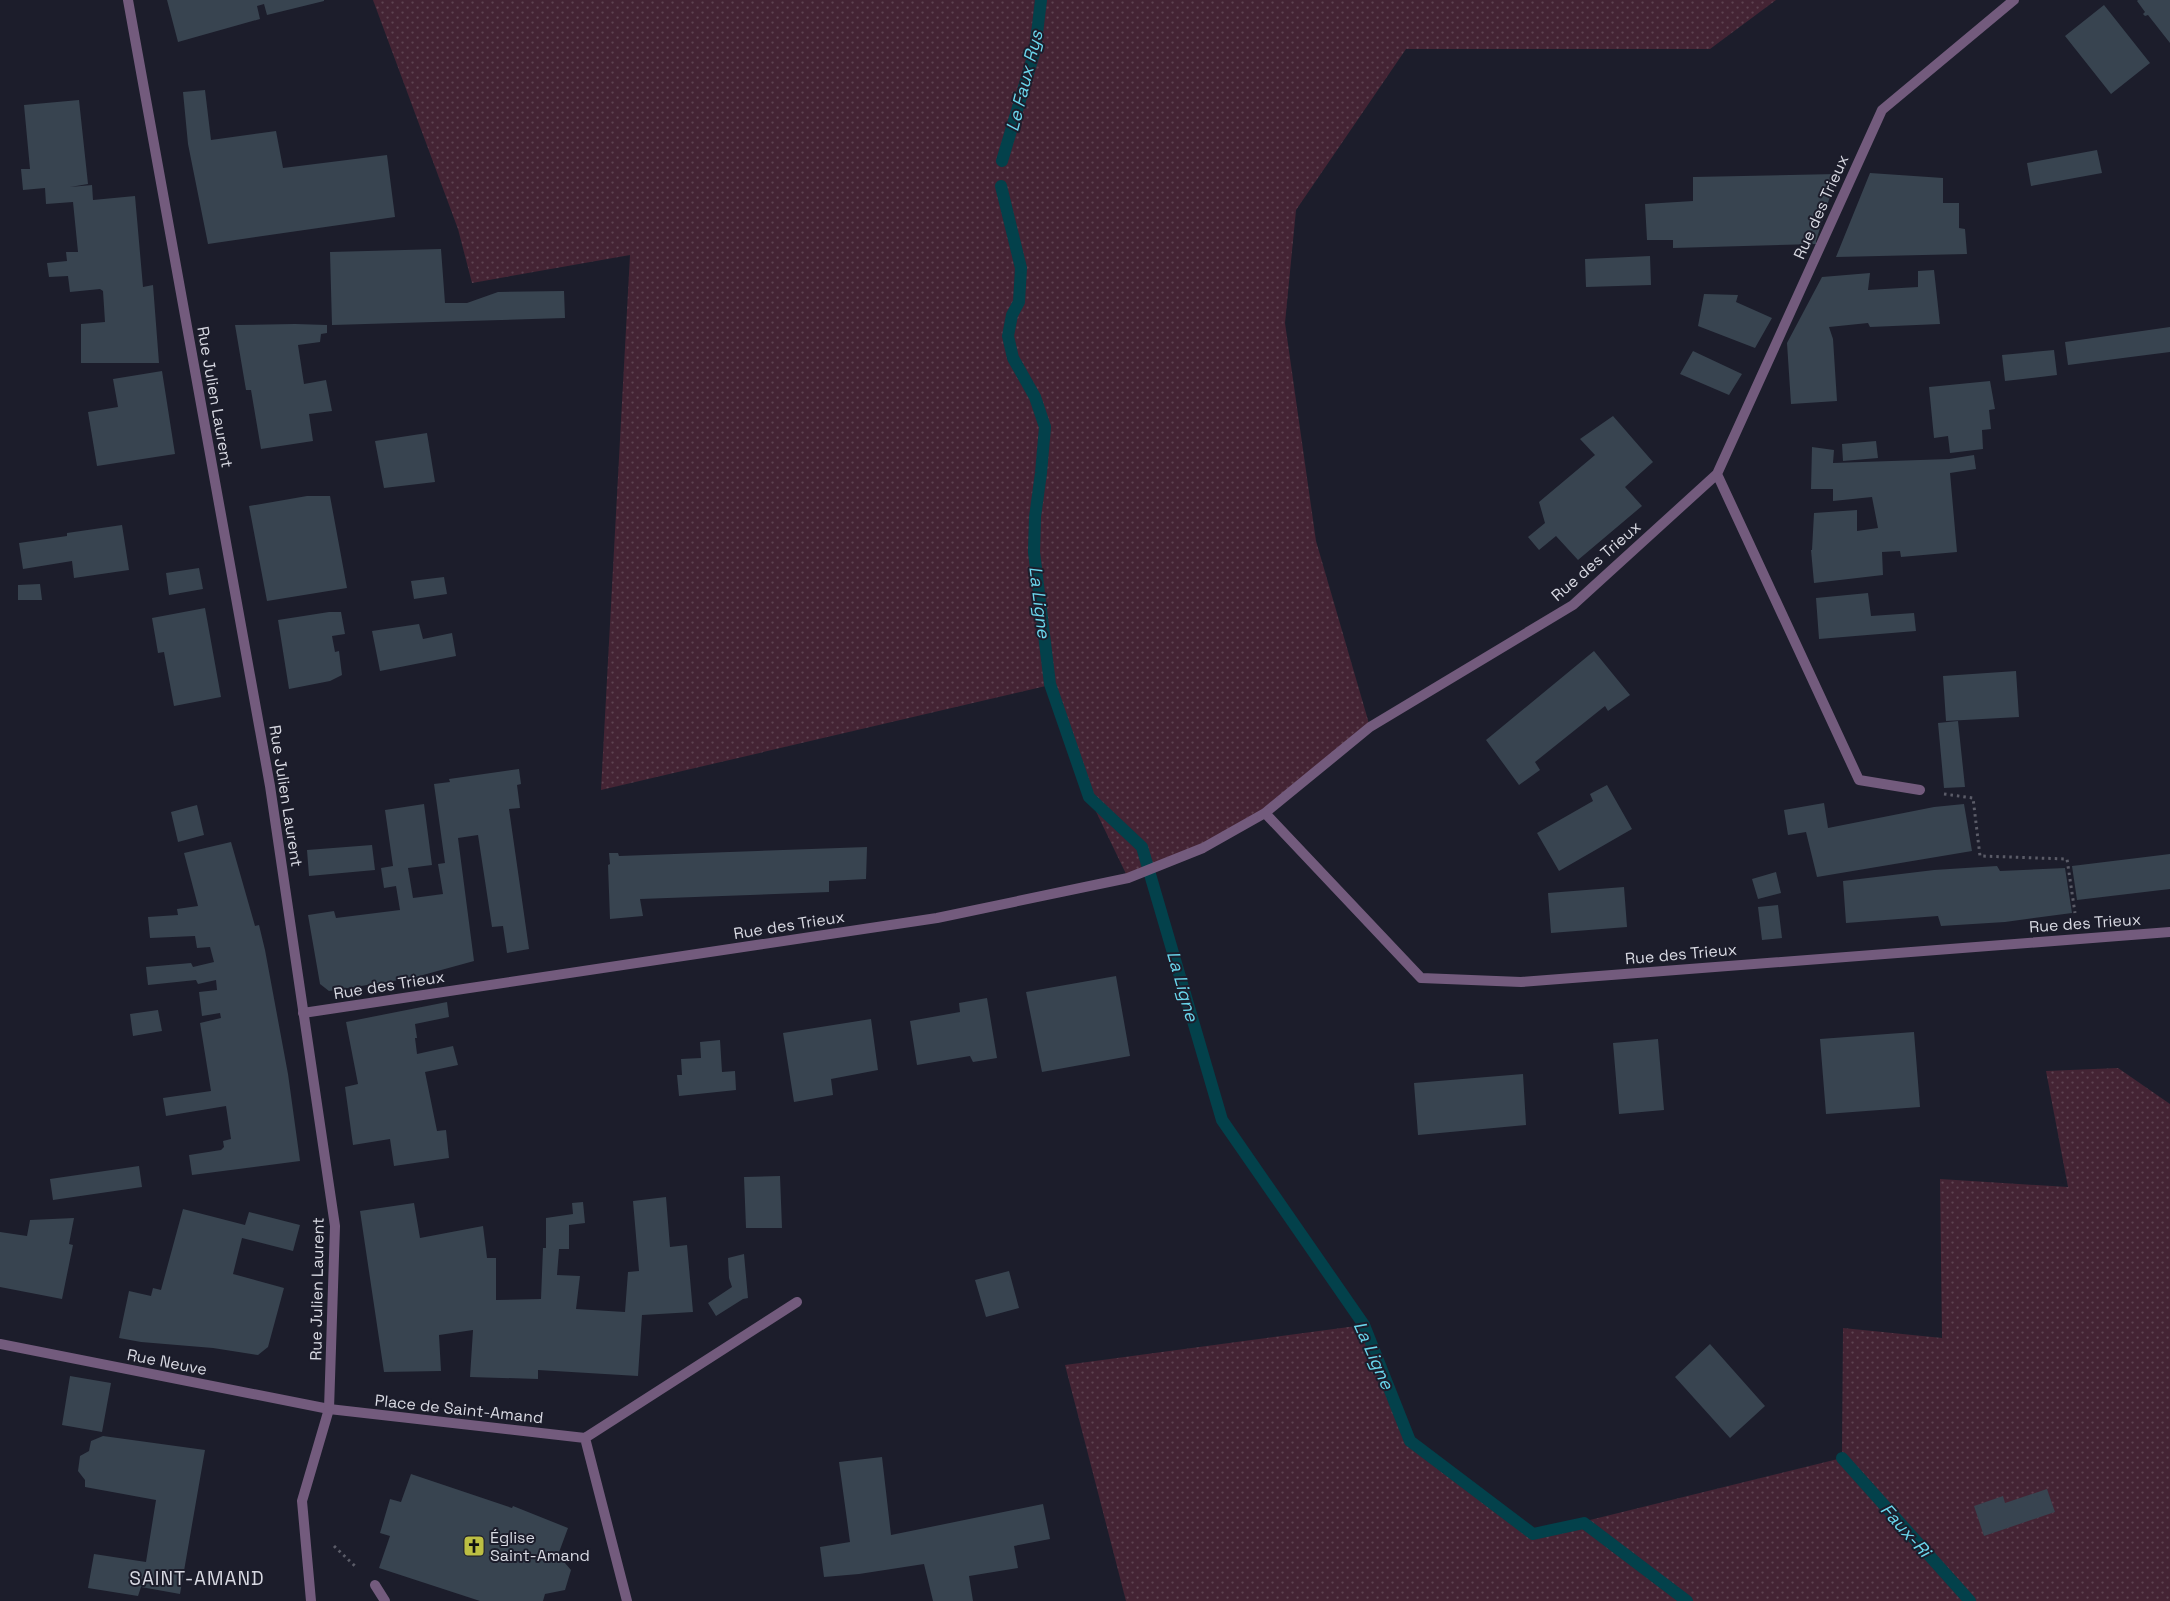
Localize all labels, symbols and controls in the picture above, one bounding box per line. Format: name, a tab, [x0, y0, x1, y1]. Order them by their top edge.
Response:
water label: Le Faux Rys	[1000, 28, 1048, 134]
street label: Rue des Trieux	[1789, 151, 1853, 263]
street label: Rue Julien Laurent	[192, 325, 238, 469]
street label: Rue des Trieux	[1547, 516, 1645, 606]
water label: La Ligne	[1024, 565, 1056, 641]
street label: Rue Julien Laurent	[264, 724, 308, 868]
street label: Rue des Trieux	[732, 906, 846, 944]
street label: Rue des Trieux	[2028, 909, 2142, 937]
street label: Rue des Trieux	[1624, 939, 1738, 969]
water label: La Ligne	[1162, 948, 1204, 1025]
street label: Rue des Trieux	[332, 966, 446, 1004]
street label: Rue Julien Laurent	[305, 1217, 329, 1361]
water label: La Ligne	[1349, 1317, 1400, 1394]
street label: Rue Neuve	[125, 1344, 209, 1380]
street label: Place de Saint-Amand	[374, 1390, 544, 1428]
water label: Faux-Ri	[1876, 1498, 1938, 1564]
place label: Église Saint-Amand	[490, 1527, 590, 1566]
church icon: Église Saint-Amand	[462, 1534, 486, 1558]
district label: SAINT-AMAND	[129, 1566, 265, 1591]

